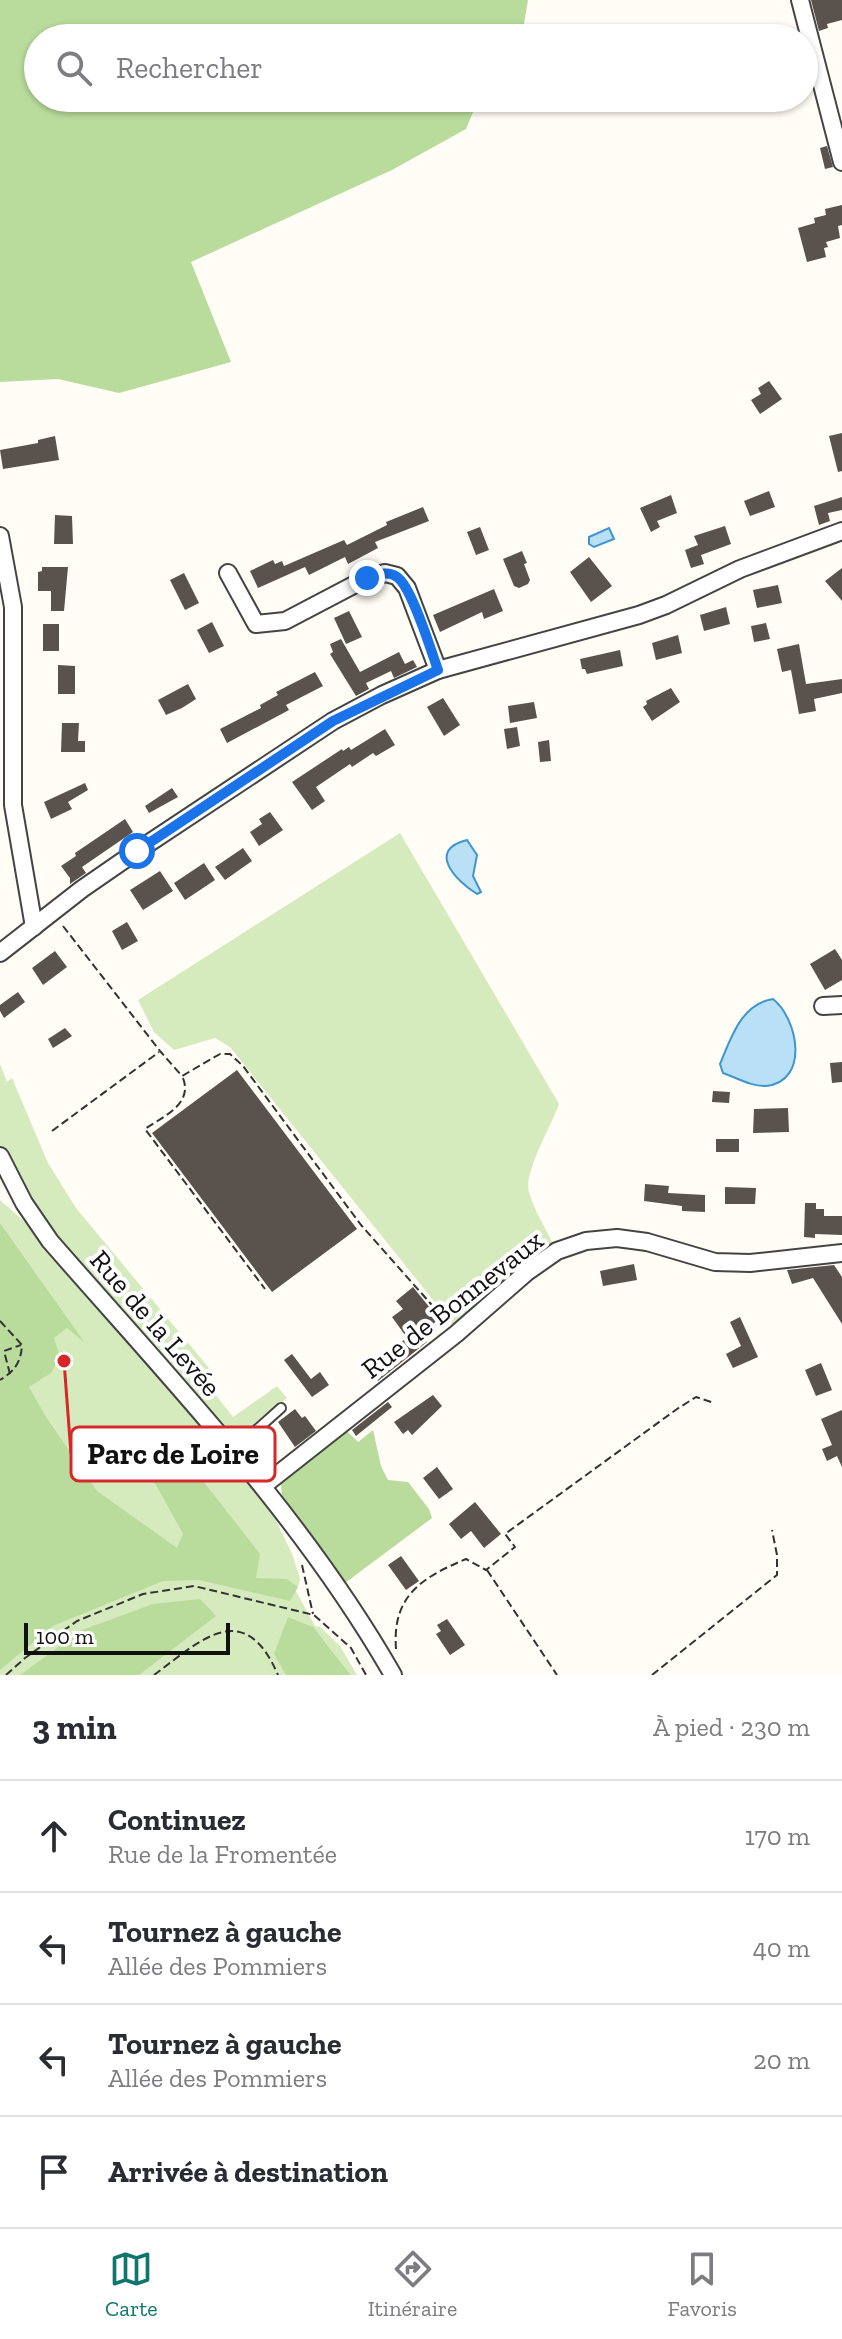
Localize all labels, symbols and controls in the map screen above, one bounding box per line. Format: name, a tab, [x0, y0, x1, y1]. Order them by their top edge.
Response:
search box	[24, 24, 818, 112]
icon: search	[52, 46, 96, 90]
text: Rechercher	[116, 50, 263, 86]
route end	[349, 560, 385, 596]
route start	[119, 833, 155, 869]
street label: Rue de Bonnevaux	[355, 1223, 550, 1386]
street label: Rue de la Levée	[83, 1244, 228, 1403]
callout: Parc de Loire	[71, 1427, 275, 1481]
text: Parc de Loire	[87, 1436, 259, 1472]
scale bar	[24, 1619, 230, 1655]
text: 100 m	[36, 1623, 94, 1650]
text: 3 min	[32, 1707, 117, 1748]
text: À pied · 230 m	[653, 1711, 810, 1743]
text: Continuez	[108, 1802, 246, 1838]
icon: ahead	[32, 1814, 76, 1858]
text: 170 m	[745, 1820, 810, 1852]
text: Rue de la Fromentée	[108, 1838, 337, 1870]
text: Tournez à gauche	[108, 1914, 342, 1950]
icon: left	[32, 1926, 76, 1970]
text: 40 m	[753, 1932, 810, 1964]
text: Allée des Pommiers	[108, 1950, 327, 1982]
text: Tournez à gauche	[108, 2026, 342, 2062]
icon: left	[32, 2038, 76, 2082]
text: 20 m	[753, 2044, 810, 2076]
text: Allée des Pommiers	[108, 2062, 327, 2094]
icon: arrive	[32, 2150, 76, 2194]
text: Arrivée à destination	[108, 2154, 388, 2190]
tab: Carte	[105, 2247, 158, 2322]
tab: Itinéraire	[368, 2247, 457, 2322]
tab: Favoris	[668, 2247, 737, 2322]

